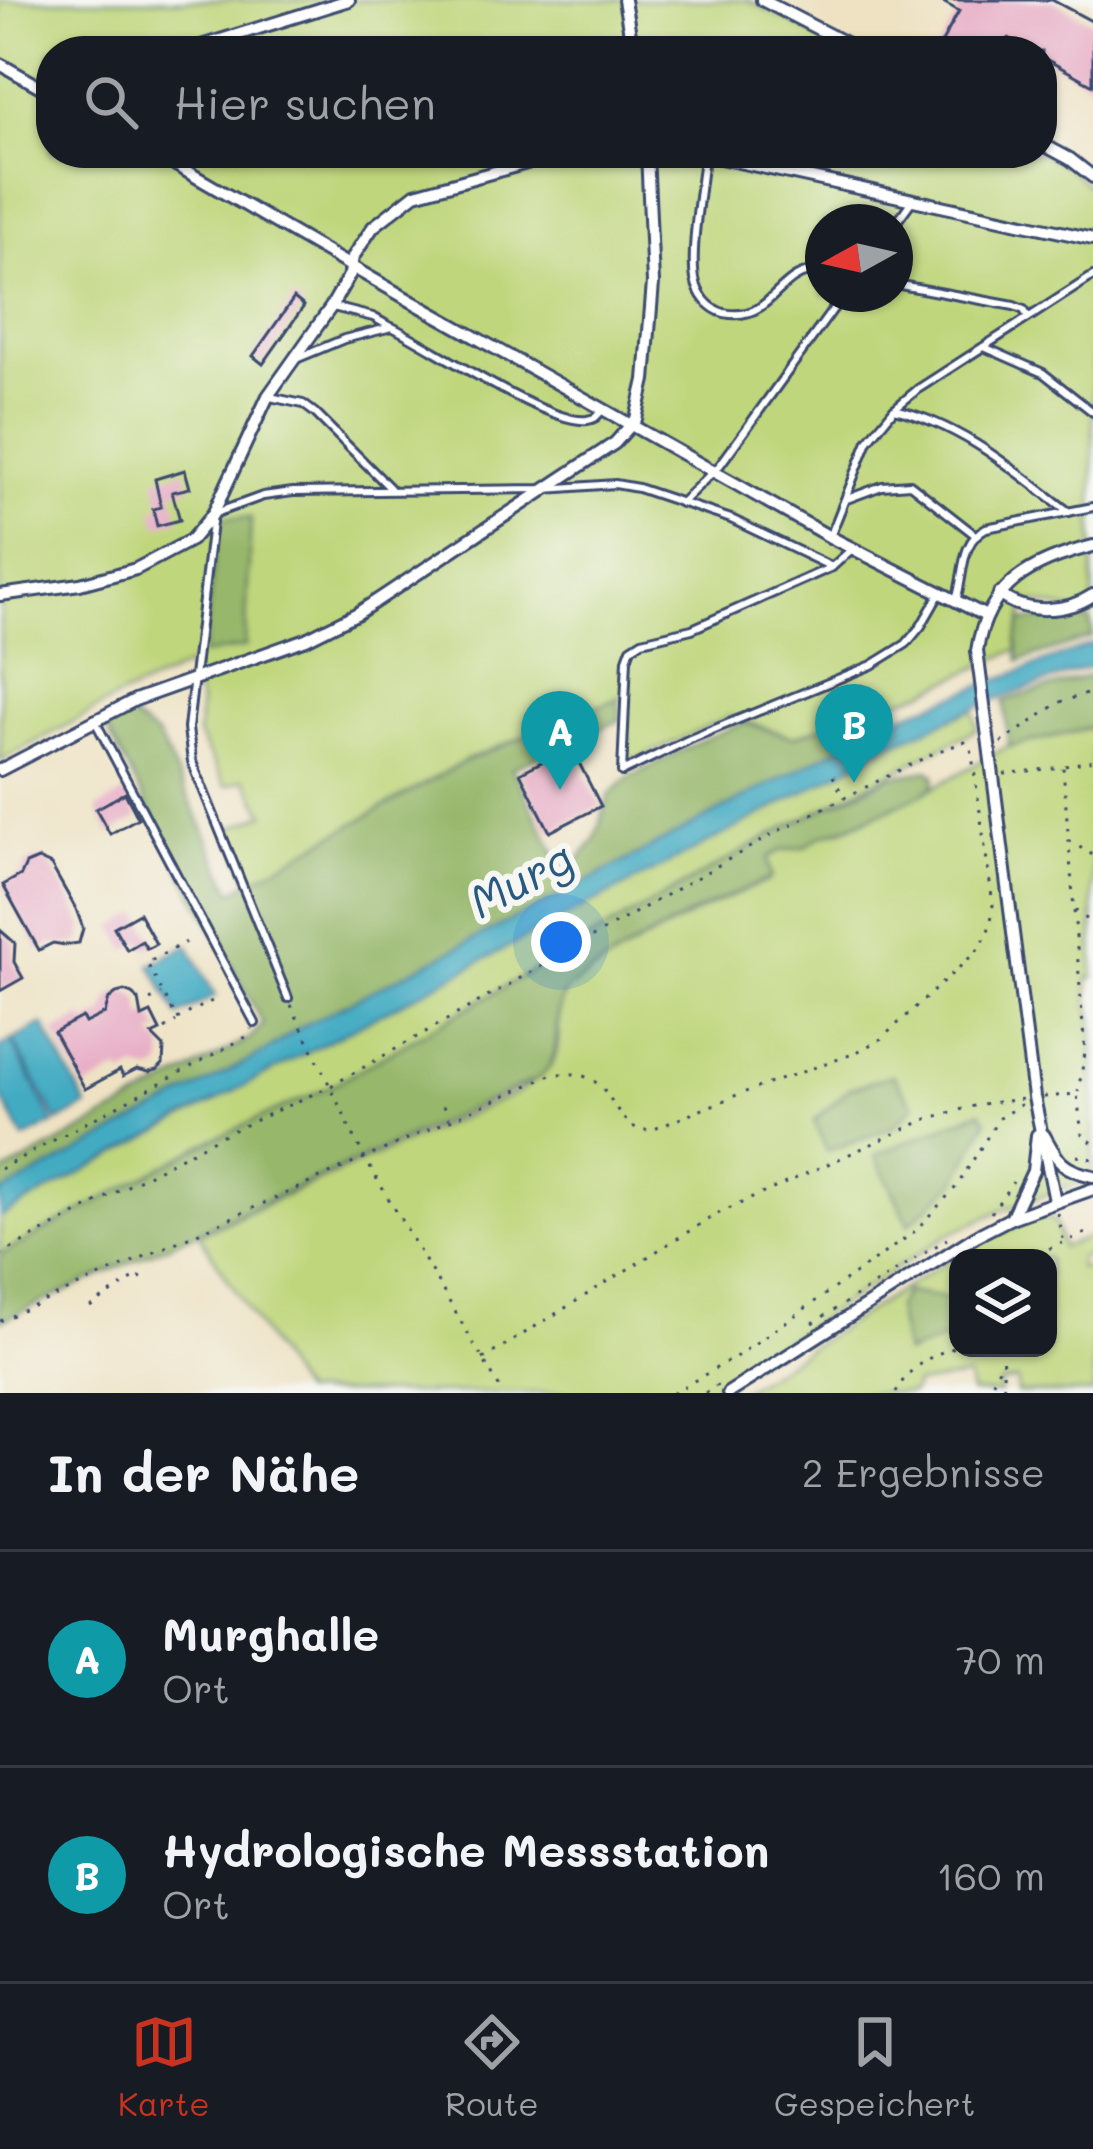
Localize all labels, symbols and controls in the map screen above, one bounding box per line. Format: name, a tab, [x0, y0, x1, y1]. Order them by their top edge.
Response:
search box	[36, 36, 1057, 168]
icon: search	[78, 69, 144, 135]
text: Hier suchen	[174, 73, 436, 131]
north arrow	[805, 204, 913, 312]
pin: B	[815, 684, 893, 783]
pin: A	[521, 691, 599, 790]
water label: Murg	[458, 827, 582, 929]
your location	[531, 912, 591, 972]
map controls	[949, 1249, 1057, 1357]
button: layers	[949, 1249, 1057, 1357]
text: In der Nähe	[48, 1438, 359, 1505]
text: 2 Ergebnisse	[802, 1446, 1045, 1497]
text: Murghalle	[162, 1604, 379, 1662]
text: A	[73, 1633, 101, 1684]
text: 70 m	[956, 1633, 1045, 1684]
text: Ort	[162, 1662, 230, 1713]
text: Hydrologische Messstation	[162, 1820, 769, 1878]
text: B	[74, 1849, 100, 1900]
text: 160 m	[936, 1849, 1045, 1900]
text: Ort	[162, 1878, 230, 1929]
tab: Karte	[118, 2009, 210, 2124]
tab: Route	[445, 2009, 539, 2124]
tab: Gespeichert	[774, 2009, 975, 2124]

